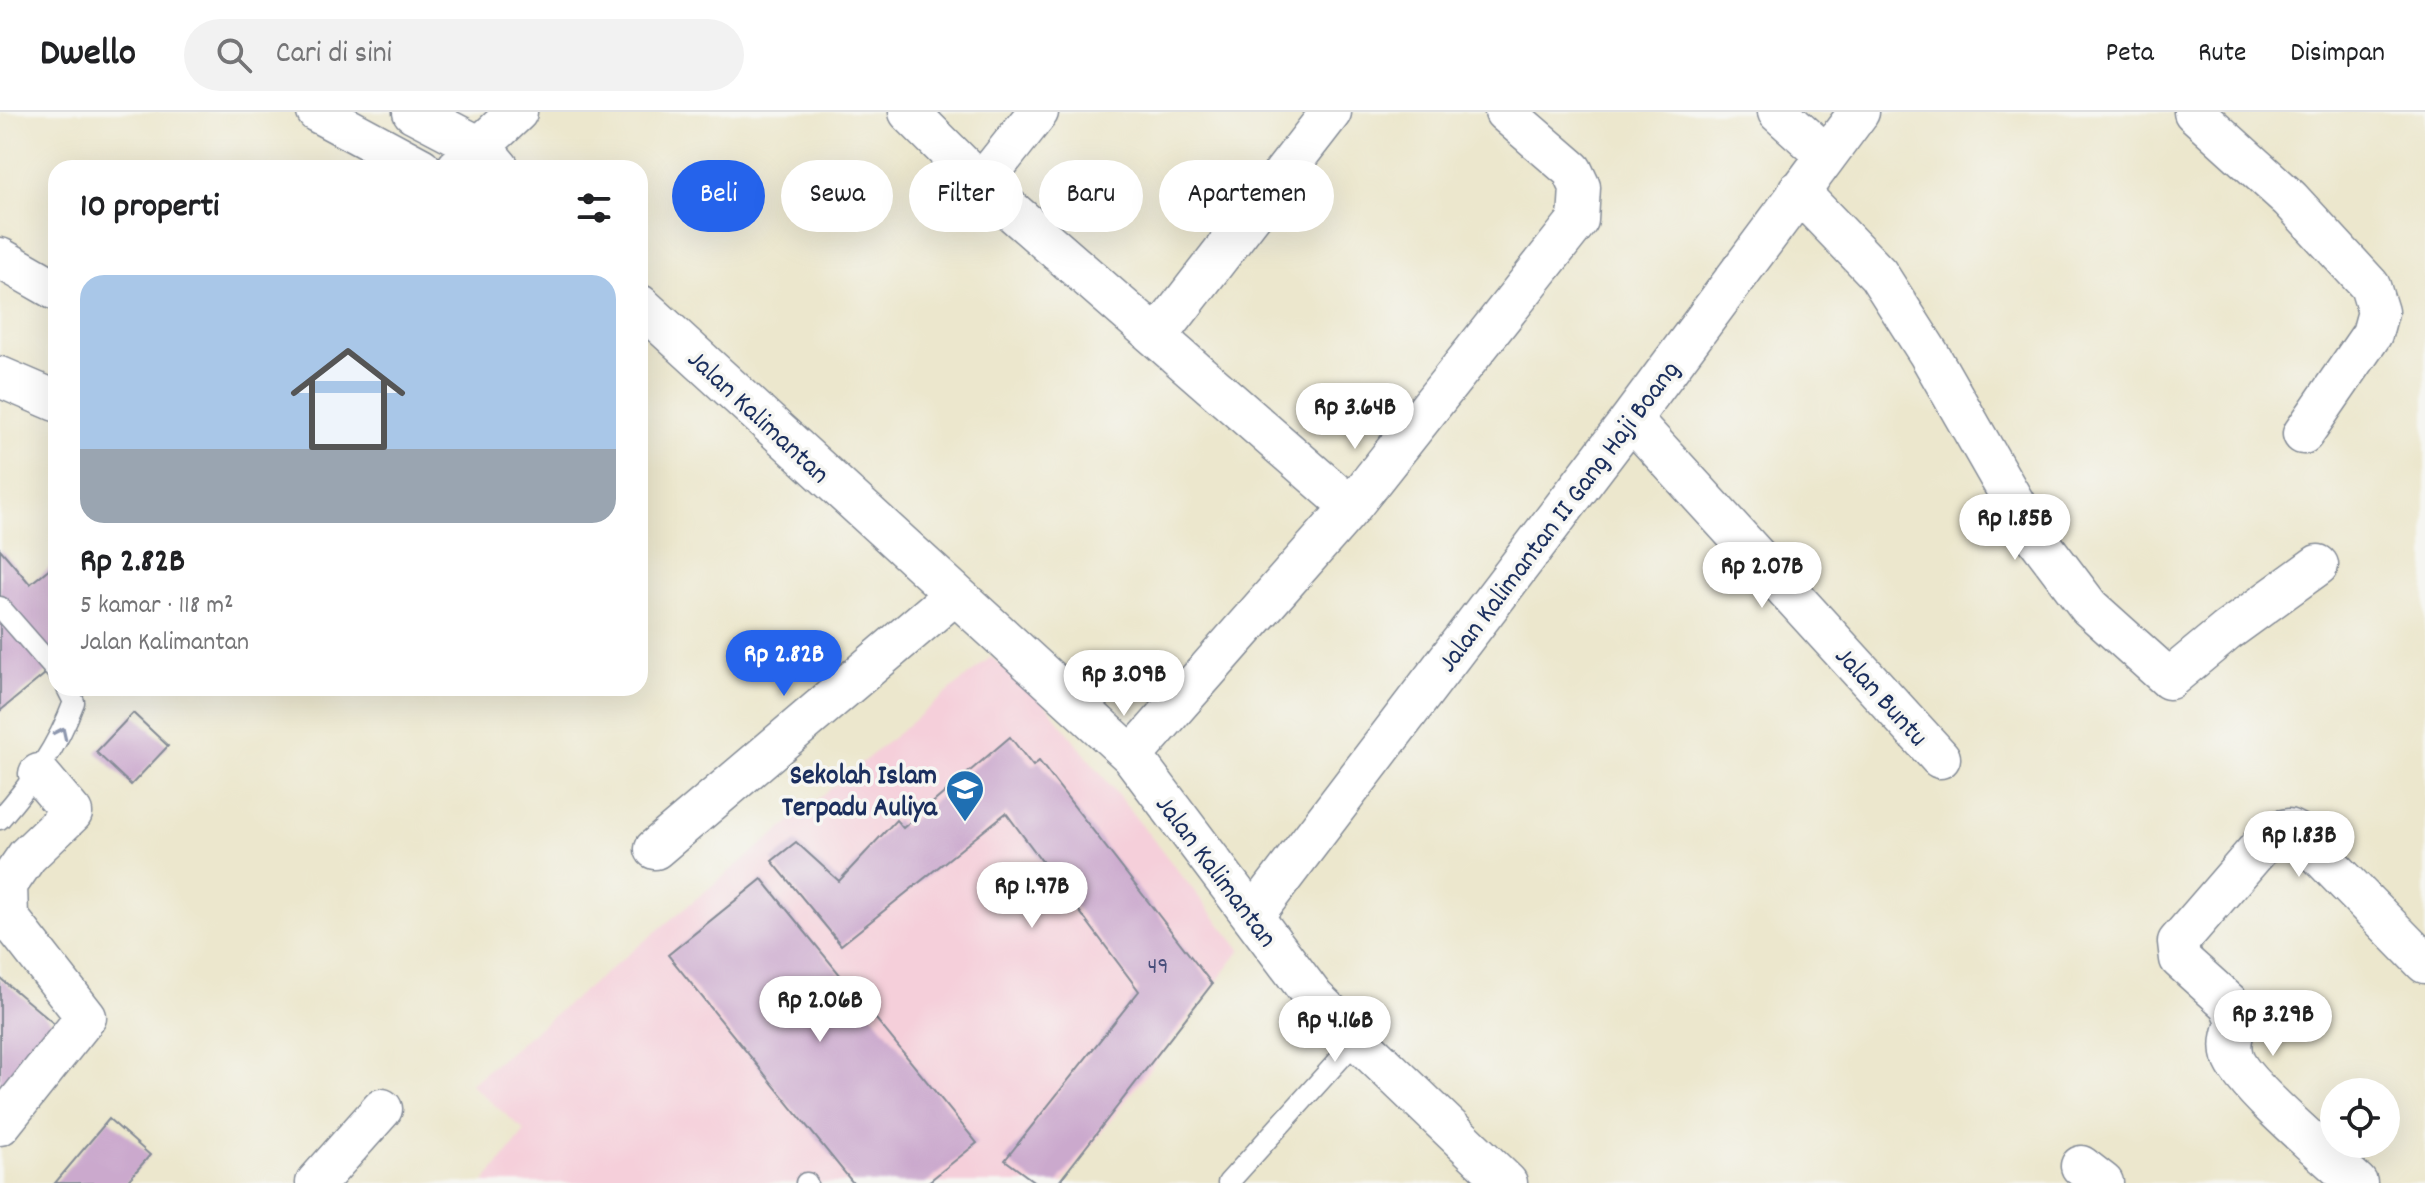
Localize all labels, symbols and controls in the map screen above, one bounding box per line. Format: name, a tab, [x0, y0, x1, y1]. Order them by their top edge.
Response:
search box	[184, 19, 744, 91]
text: Dwello	[40, 28, 136, 83]
icon: search	[212, 33, 256, 77]
text: Cari di sini	[276, 34, 392, 77]
text: Peta	[2105, 35, 2154, 75]
text: Rute	[2198, 35, 2246, 75]
text: Disimpan	[2290, 35, 2385, 75]
chip: Beli	[672, 160, 765, 232]
chip: Sewa	[781, 160, 893, 232]
chip: Filter	[909, 160, 1023, 232]
chip: Baru	[1039, 160, 1143, 232]
chip: Apartemen	[1159, 160, 1334, 232]
text: 10 properti	[80, 184, 219, 233]
icon: filters	[572, 186, 616, 230]
icon: home	[276, 327, 420, 471]
street label: Jalan Kalimantan	[676, 342, 837, 495]
street label: Jalan Kalimantan II Gang Haji Boang	[1430, 354, 1692, 682]
pin: Rp 3.64B	[1272, 383, 1438, 451]
text: Rp 3.64B	[1314, 390, 1396, 427]
pin: Rp 1.85B	[1932, 494, 2098, 562]
text: Rp 1.85B	[1977, 501, 2053, 538]
text: Rp 2.82B	[80, 539, 185, 588]
pin: Rp 2.07B	[1679, 542, 1845, 610]
text: Rp 2.07B	[1721, 549, 1803, 586]
text: 5 kamar · 118 m²	[80, 588, 234, 625]
text: Jalan Kalimantan	[80, 625, 249, 662]
pin: Rp 2.82B	[701, 630, 867, 698]
text: Rp 2.82B	[744, 637, 824, 674]
street label: Jalan Buntu	[1823, 639, 1935, 757]
pin: Rp 3.09B	[1041, 650, 1207, 718]
text: Rp 3.09B	[1082, 657, 1166, 694]
one-way arrow	[51, 727, 67, 742]
place label: Sekolah Islam Terpadu Auliya	[782, 758, 938, 830]
school or university icon: Sekolah Islam Terpadu Auliya	[944, 768, 986, 823]
street label: Jalan Kalimantan	[1143, 788, 1285, 958]
pin: Rp 1.83B	[2216, 811, 2382, 879]
text: Rp 1.83B	[2262, 818, 2336, 855]
pin: Rp 1.97B	[949, 862, 1115, 930]
text: Rp 1.97B	[995, 869, 1069, 906]
house number: 49	[1148, 951, 1168, 985]
pin: Rp 2.06B	[737, 976, 903, 1044]
text: Rp 2.06B	[777, 983, 863, 1020]
pin: Rp 3.29B	[2190, 990, 2356, 1058]
pin: Rp 4.16B	[1252, 996, 1418, 1064]
text: Rp 3.29B	[2232, 997, 2314, 1034]
text: Rp 4.16B	[1297, 1003, 1373, 1040]
map controls	[2320, 1078, 2400, 1158]
button: locate	[2320, 1078, 2400, 1158]

